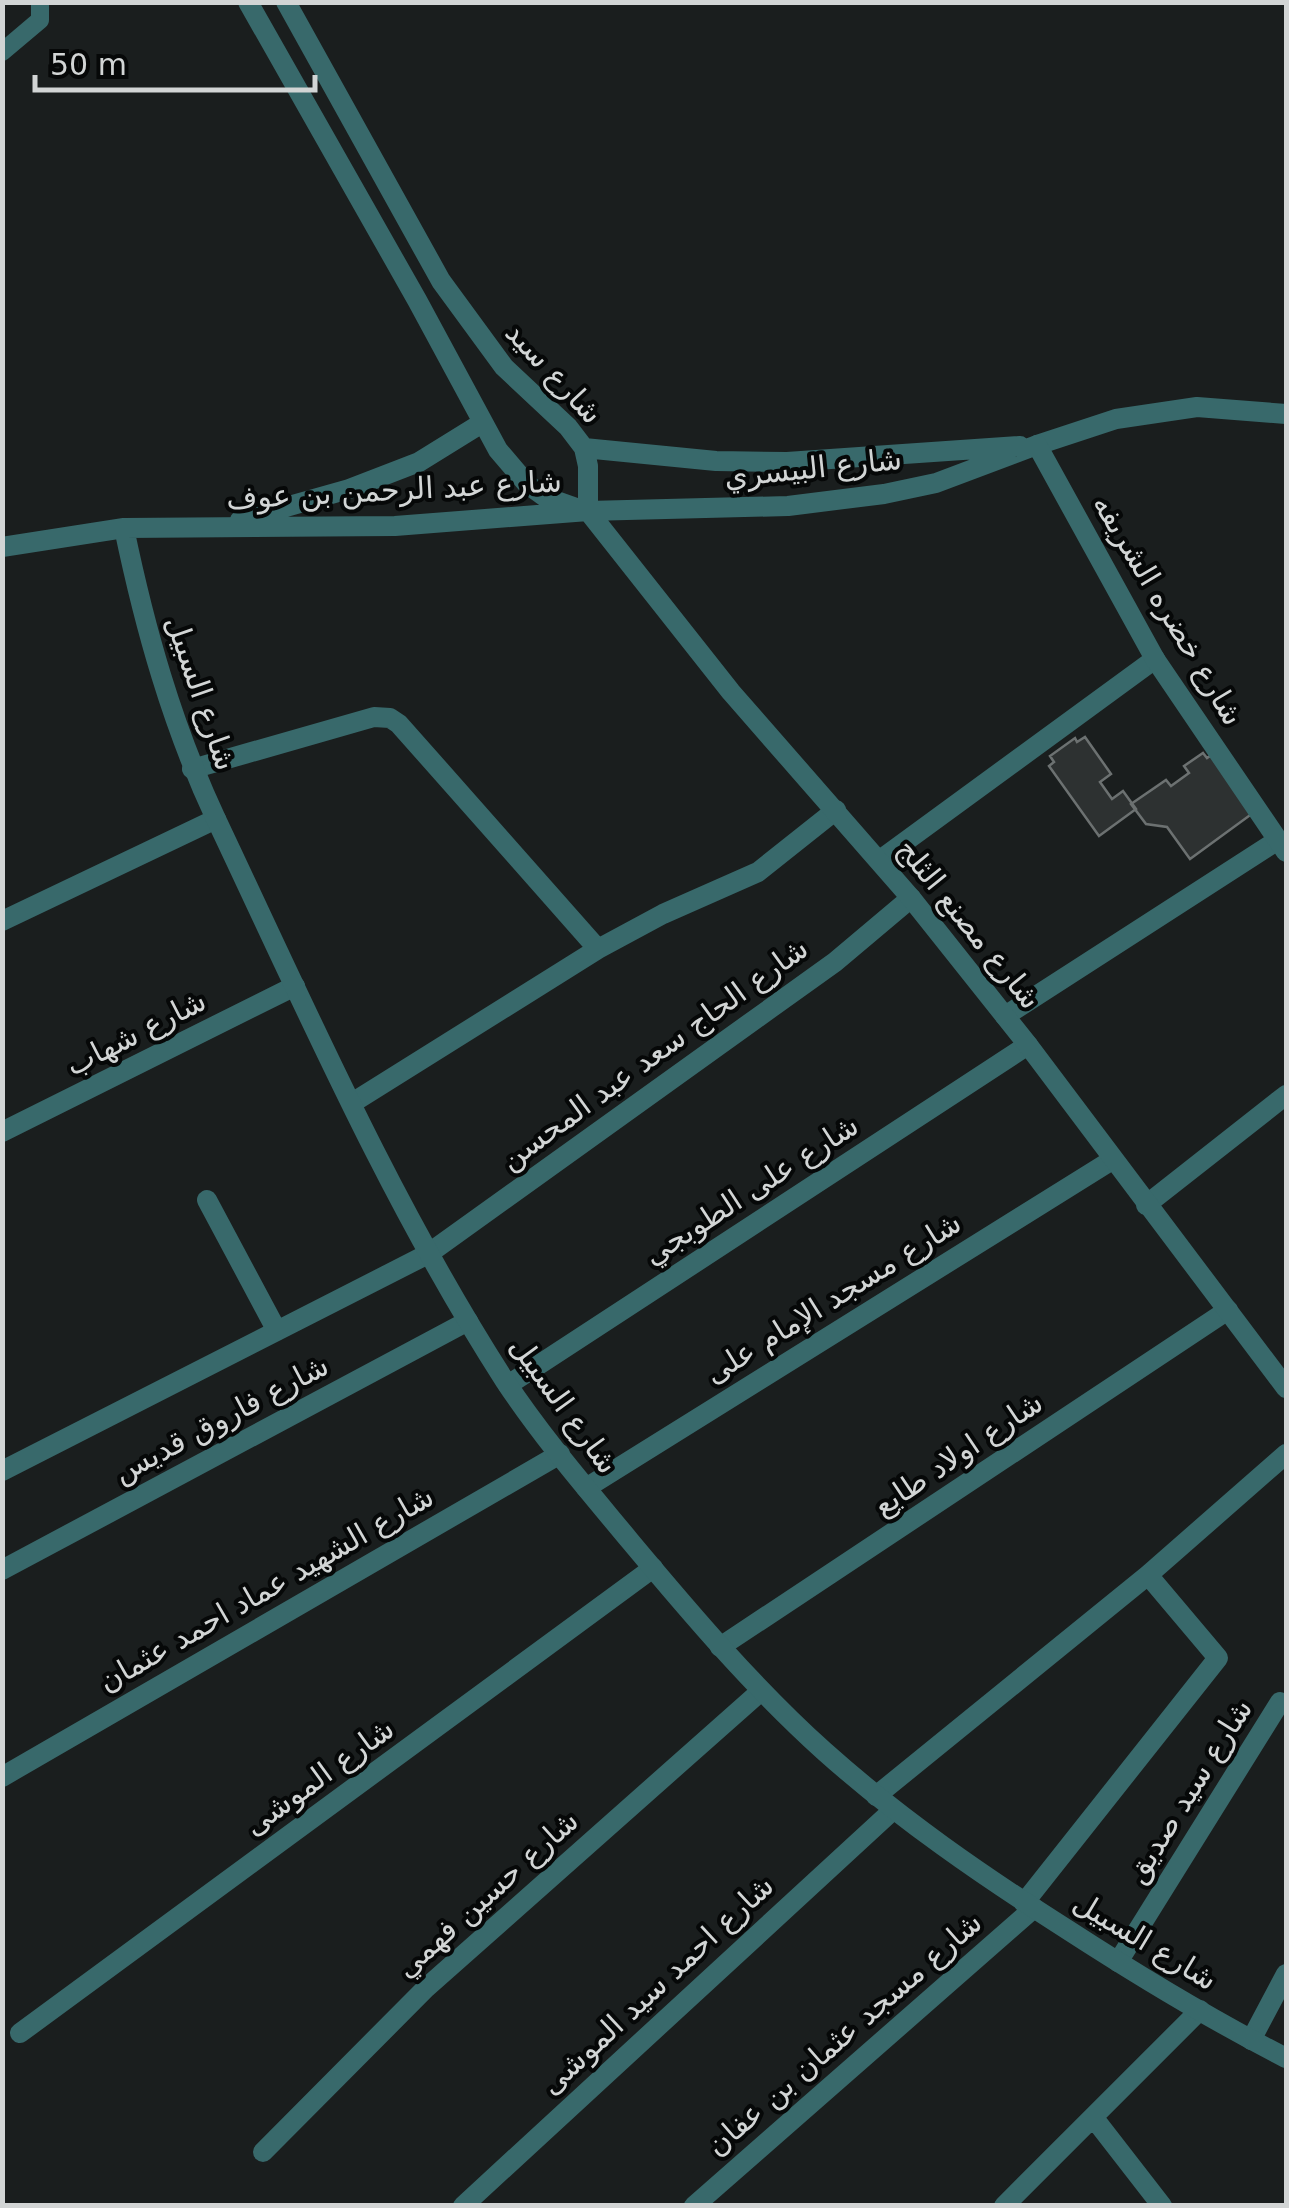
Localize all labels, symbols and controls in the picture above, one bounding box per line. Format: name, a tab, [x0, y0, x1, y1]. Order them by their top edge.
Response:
scale bar	[35, 30, 315, 92]
text: 50 m	[50, 47, 127, 82]
street label: شارع سيد	[499, 315, 610, 431]
street label: شارع البيسري	[722, 441, 904, 494]
street label: شارع عبد الرحمن بن عوف	[225, 463, 563, 516]
street label: شارع خضره الشريفه	[1086, 488, 1251, 731]
street label: شارع السبيل	[159, 611, 244, 775]
street label: شارع مصنع الثلج	[889, 832, 1049, 1016]
street label: شارع الحاج سعد عبد المحسن	[493, 930, 815, 1178]
street label: شارع شهاب	[60, 982, 212, 1084]
street label: شارع على الطوبجي	[637, 1107, 865, 1273]
street label: شارع مسجد الإمام على	[698, 1204, 968, 1392]
street label: شارع السبيل	[503, 1329, 626, 1480]
street label: شارع فاروق قديس	[107, 1347, 335, 1491]
street label: شارع اولاد طايع	[867, 1384, 1049, 1524]
street label: شارع الشهيد عماد احمد عثمان	[92, 1478, 440, 1700]
street label: شارع سيد صديق	[1118, 1692, 1259, 1889]
street label: شارع الموشى	[237, 1711, 400, 1843]
street label: شارع حسين فهمي	[388, 1803, 586, 1985]
street label: شارع احمد سيد الموشى	[533, 1868, 780, 2102]
street label: شارع السبيل	[1067, 1884, 1223, 1997]
street label: شارع مسجد عثمان بن عفان	[699, 1904, 989, 2163]

